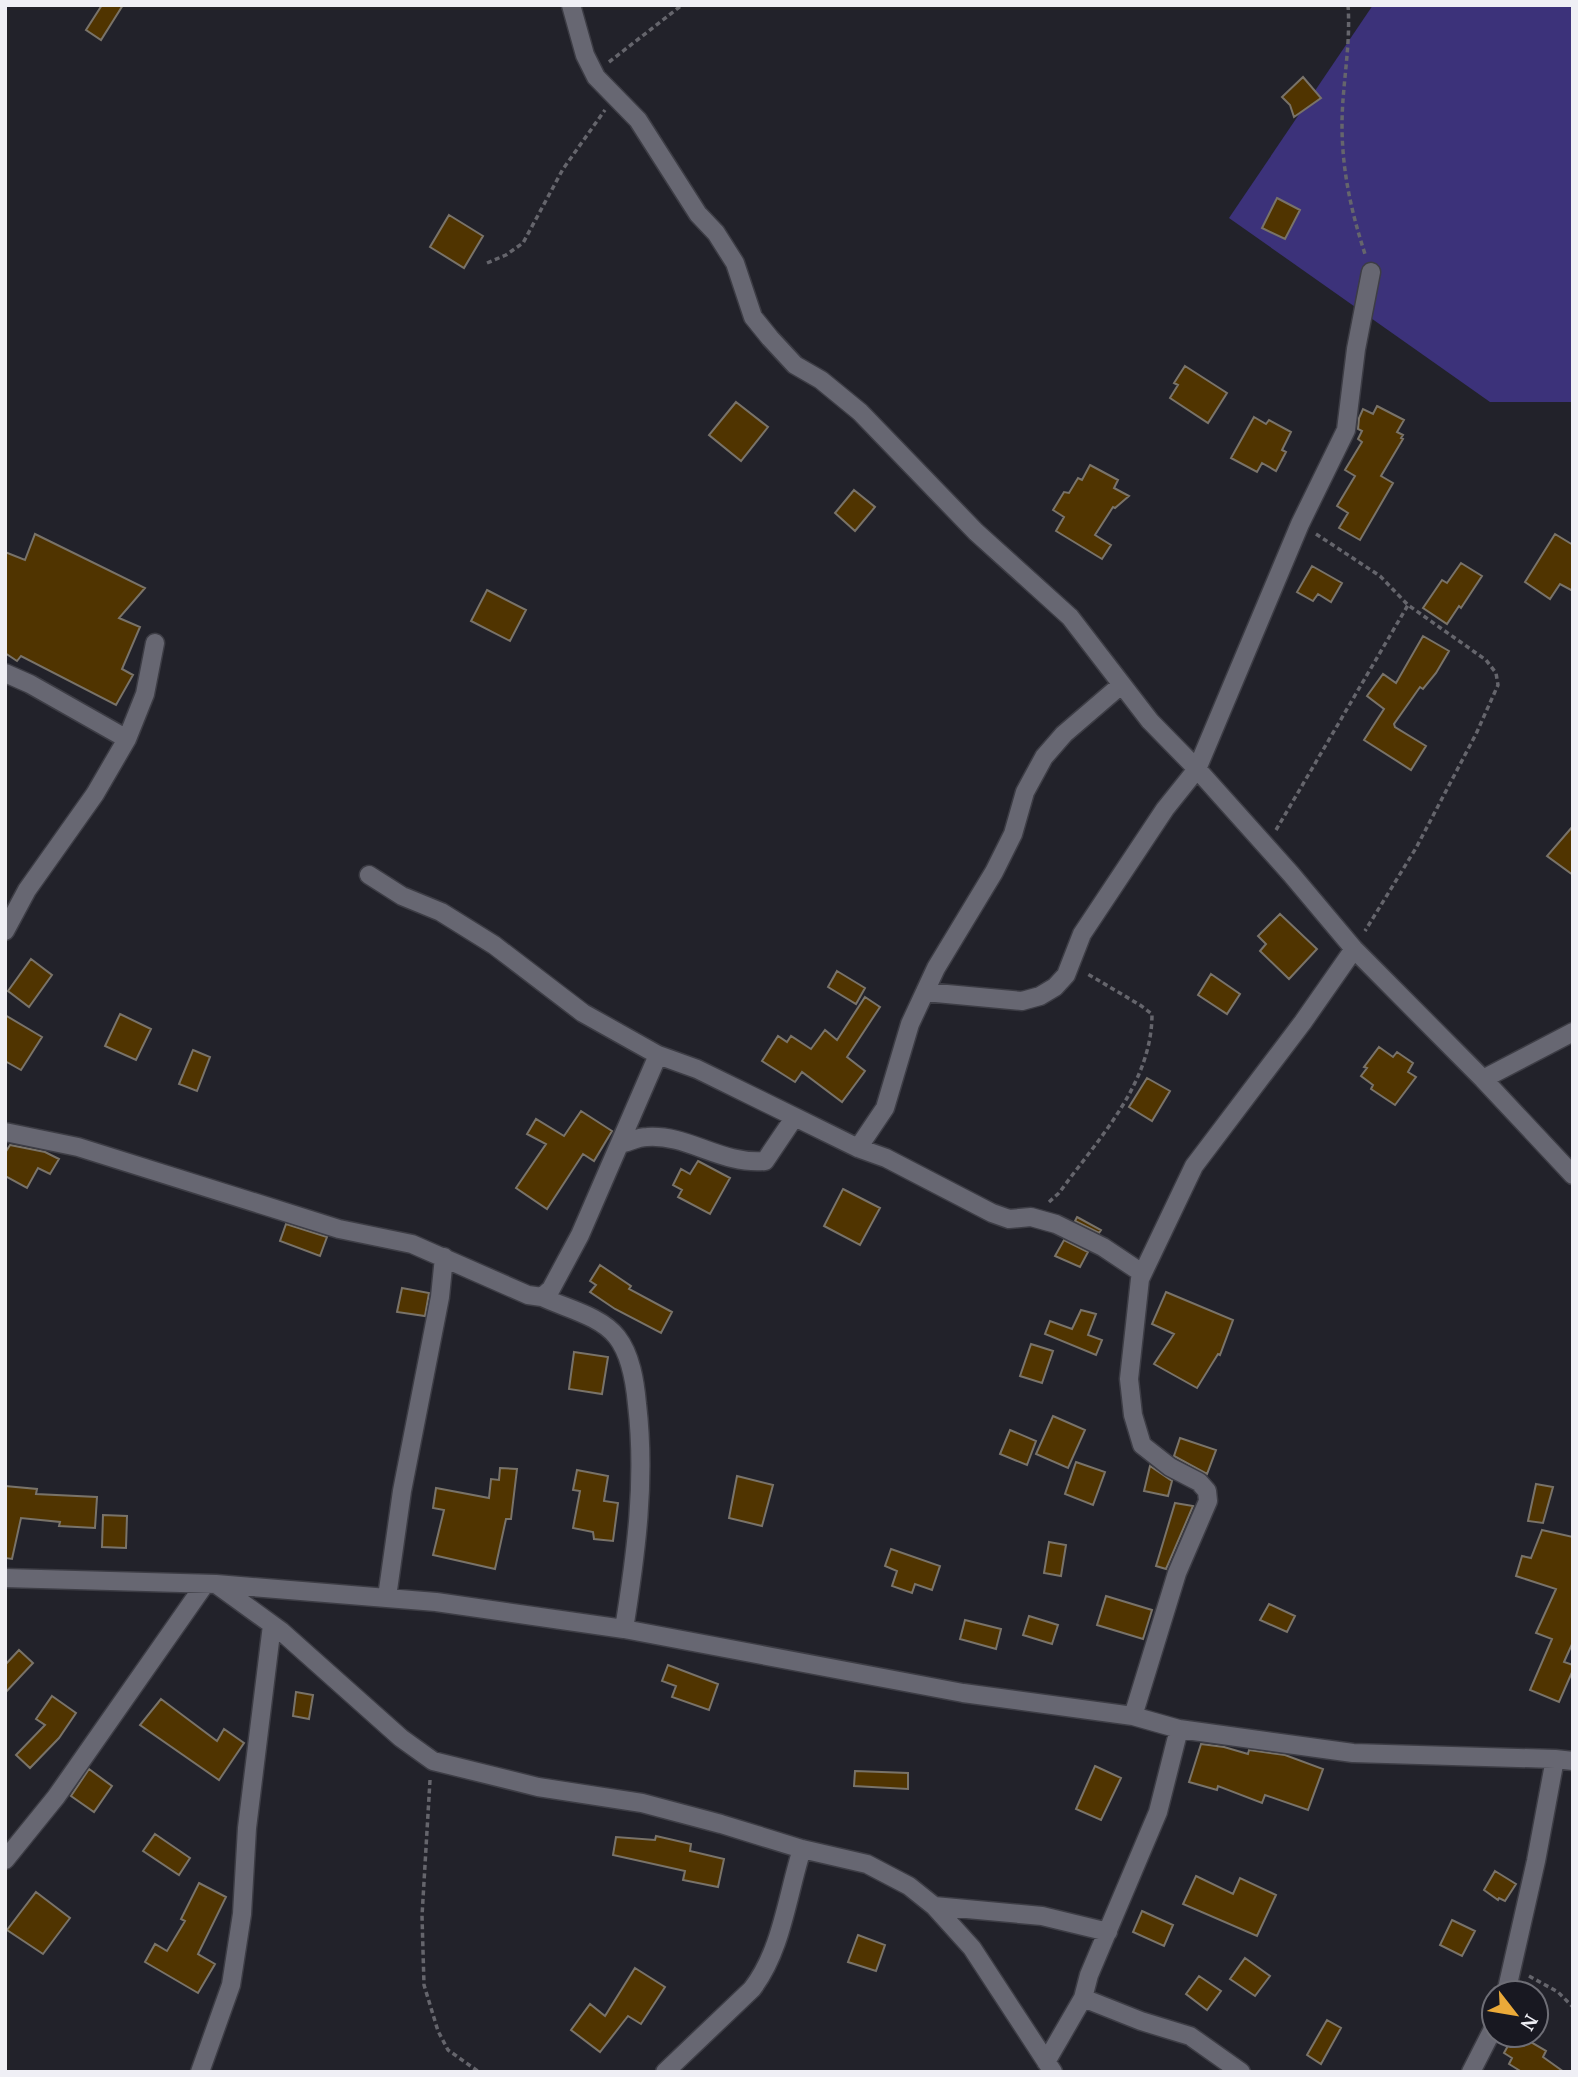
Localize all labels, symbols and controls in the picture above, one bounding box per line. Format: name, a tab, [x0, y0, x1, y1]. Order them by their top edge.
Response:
north arrow	[1480, 1979, 1550, 2049]
text: N	[1515, 2010, 1544, 2036]

